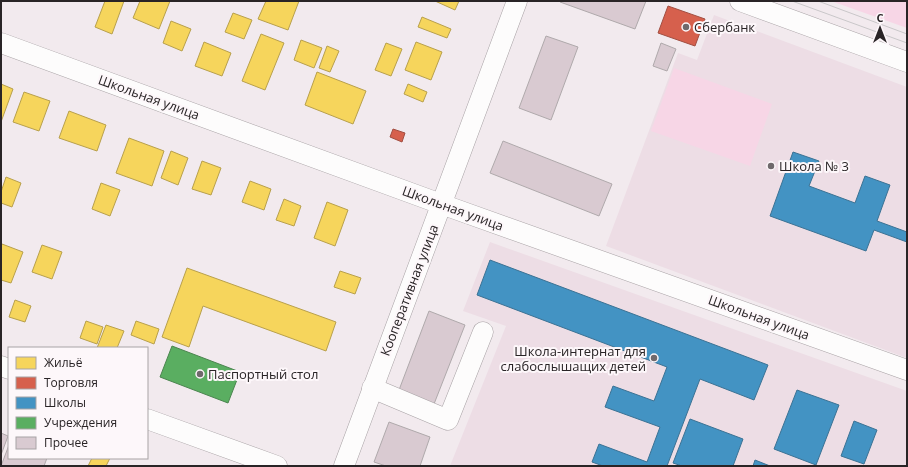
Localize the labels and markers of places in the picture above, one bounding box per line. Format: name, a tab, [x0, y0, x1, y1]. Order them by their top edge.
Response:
place label: Сбербанк	[694, 18, 755, 36]
marker: Сбербанк	[681, 22, 691, 32]
place label: Школа № 3	[779, 157, 849, 175]
marker: Школа № 3	[766, 161, 776, 171]
place label: Школа-интернат для слабослышащих детей	[501, 342, 646, 375]
marker: Школа-интернат для слабослышащих детей	[649, 353, 659, 363]
place label: Паспортный стол	[208, 365, 318, 383]
marker: Паспортный стол	[195, 369, 205, 379]

